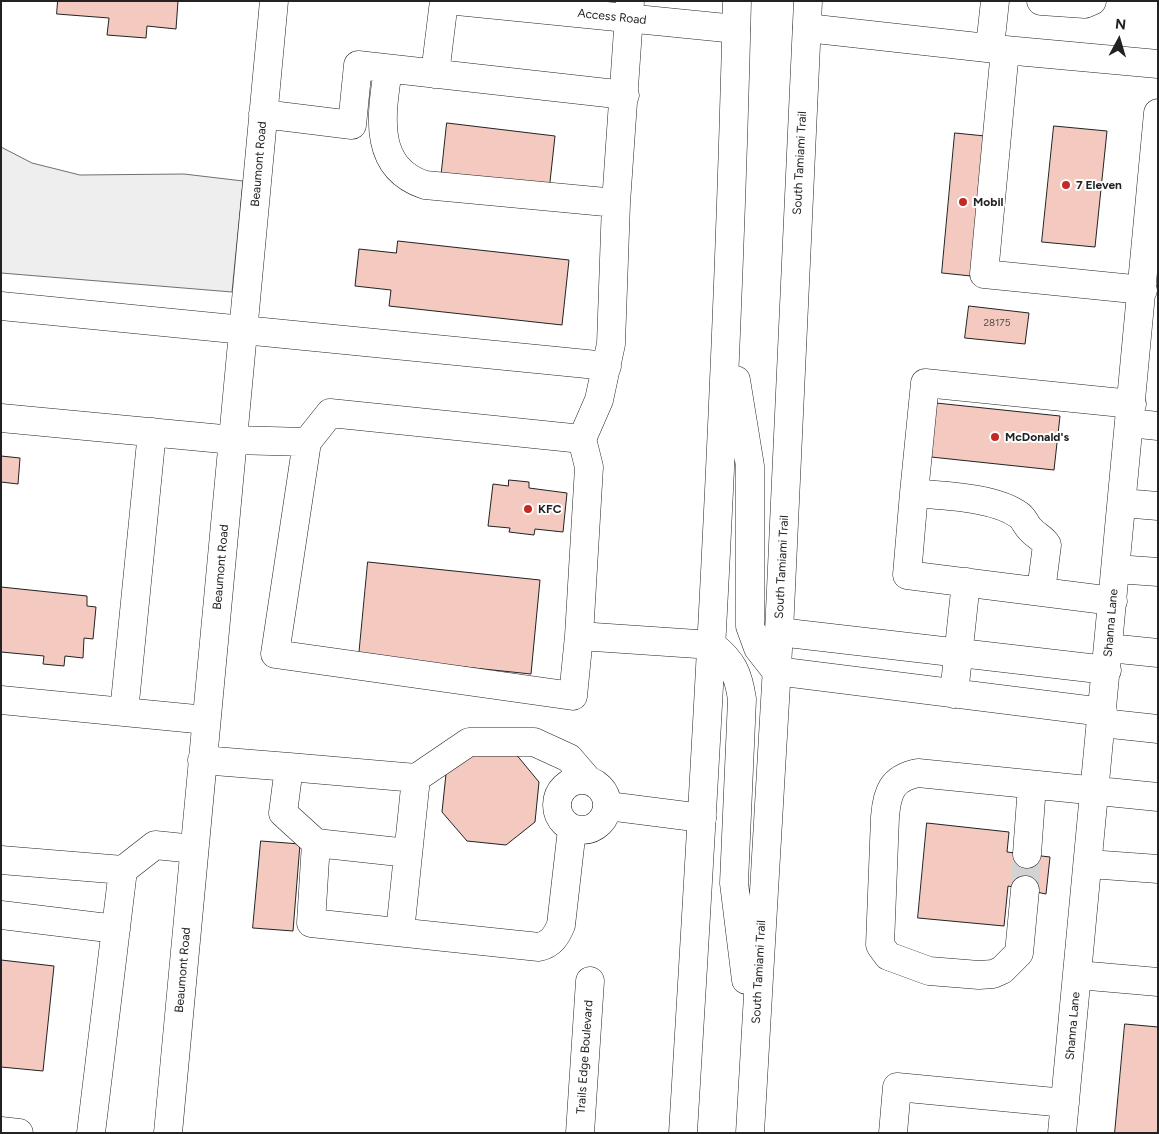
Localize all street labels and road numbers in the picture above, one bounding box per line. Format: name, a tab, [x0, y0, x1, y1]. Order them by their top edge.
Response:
street label: Access Road	[577, 6, 647, 28]
street label: South Tamiami Trail	[790, 111, 810, 215]
street label: Beaumont Road	[248, 121, 270, 207]
street label: South Tamiami Trail	[772, 515, 792, 619]
street label: Beaumont Road	[210, 524, 232, 610]
street label: Shanna Lane	[1101, 588, 1121, 658]
street label: South Tamiami Trail	[749, 920, 769, 1024]
street label: Beaumont Road	[172, 927, 194, 1013]
street label: Shanna Lane	[1063, 991, 1083, 1061]
street label: Trails Edge Boulevard	[574, 1000, 596, 1114]

